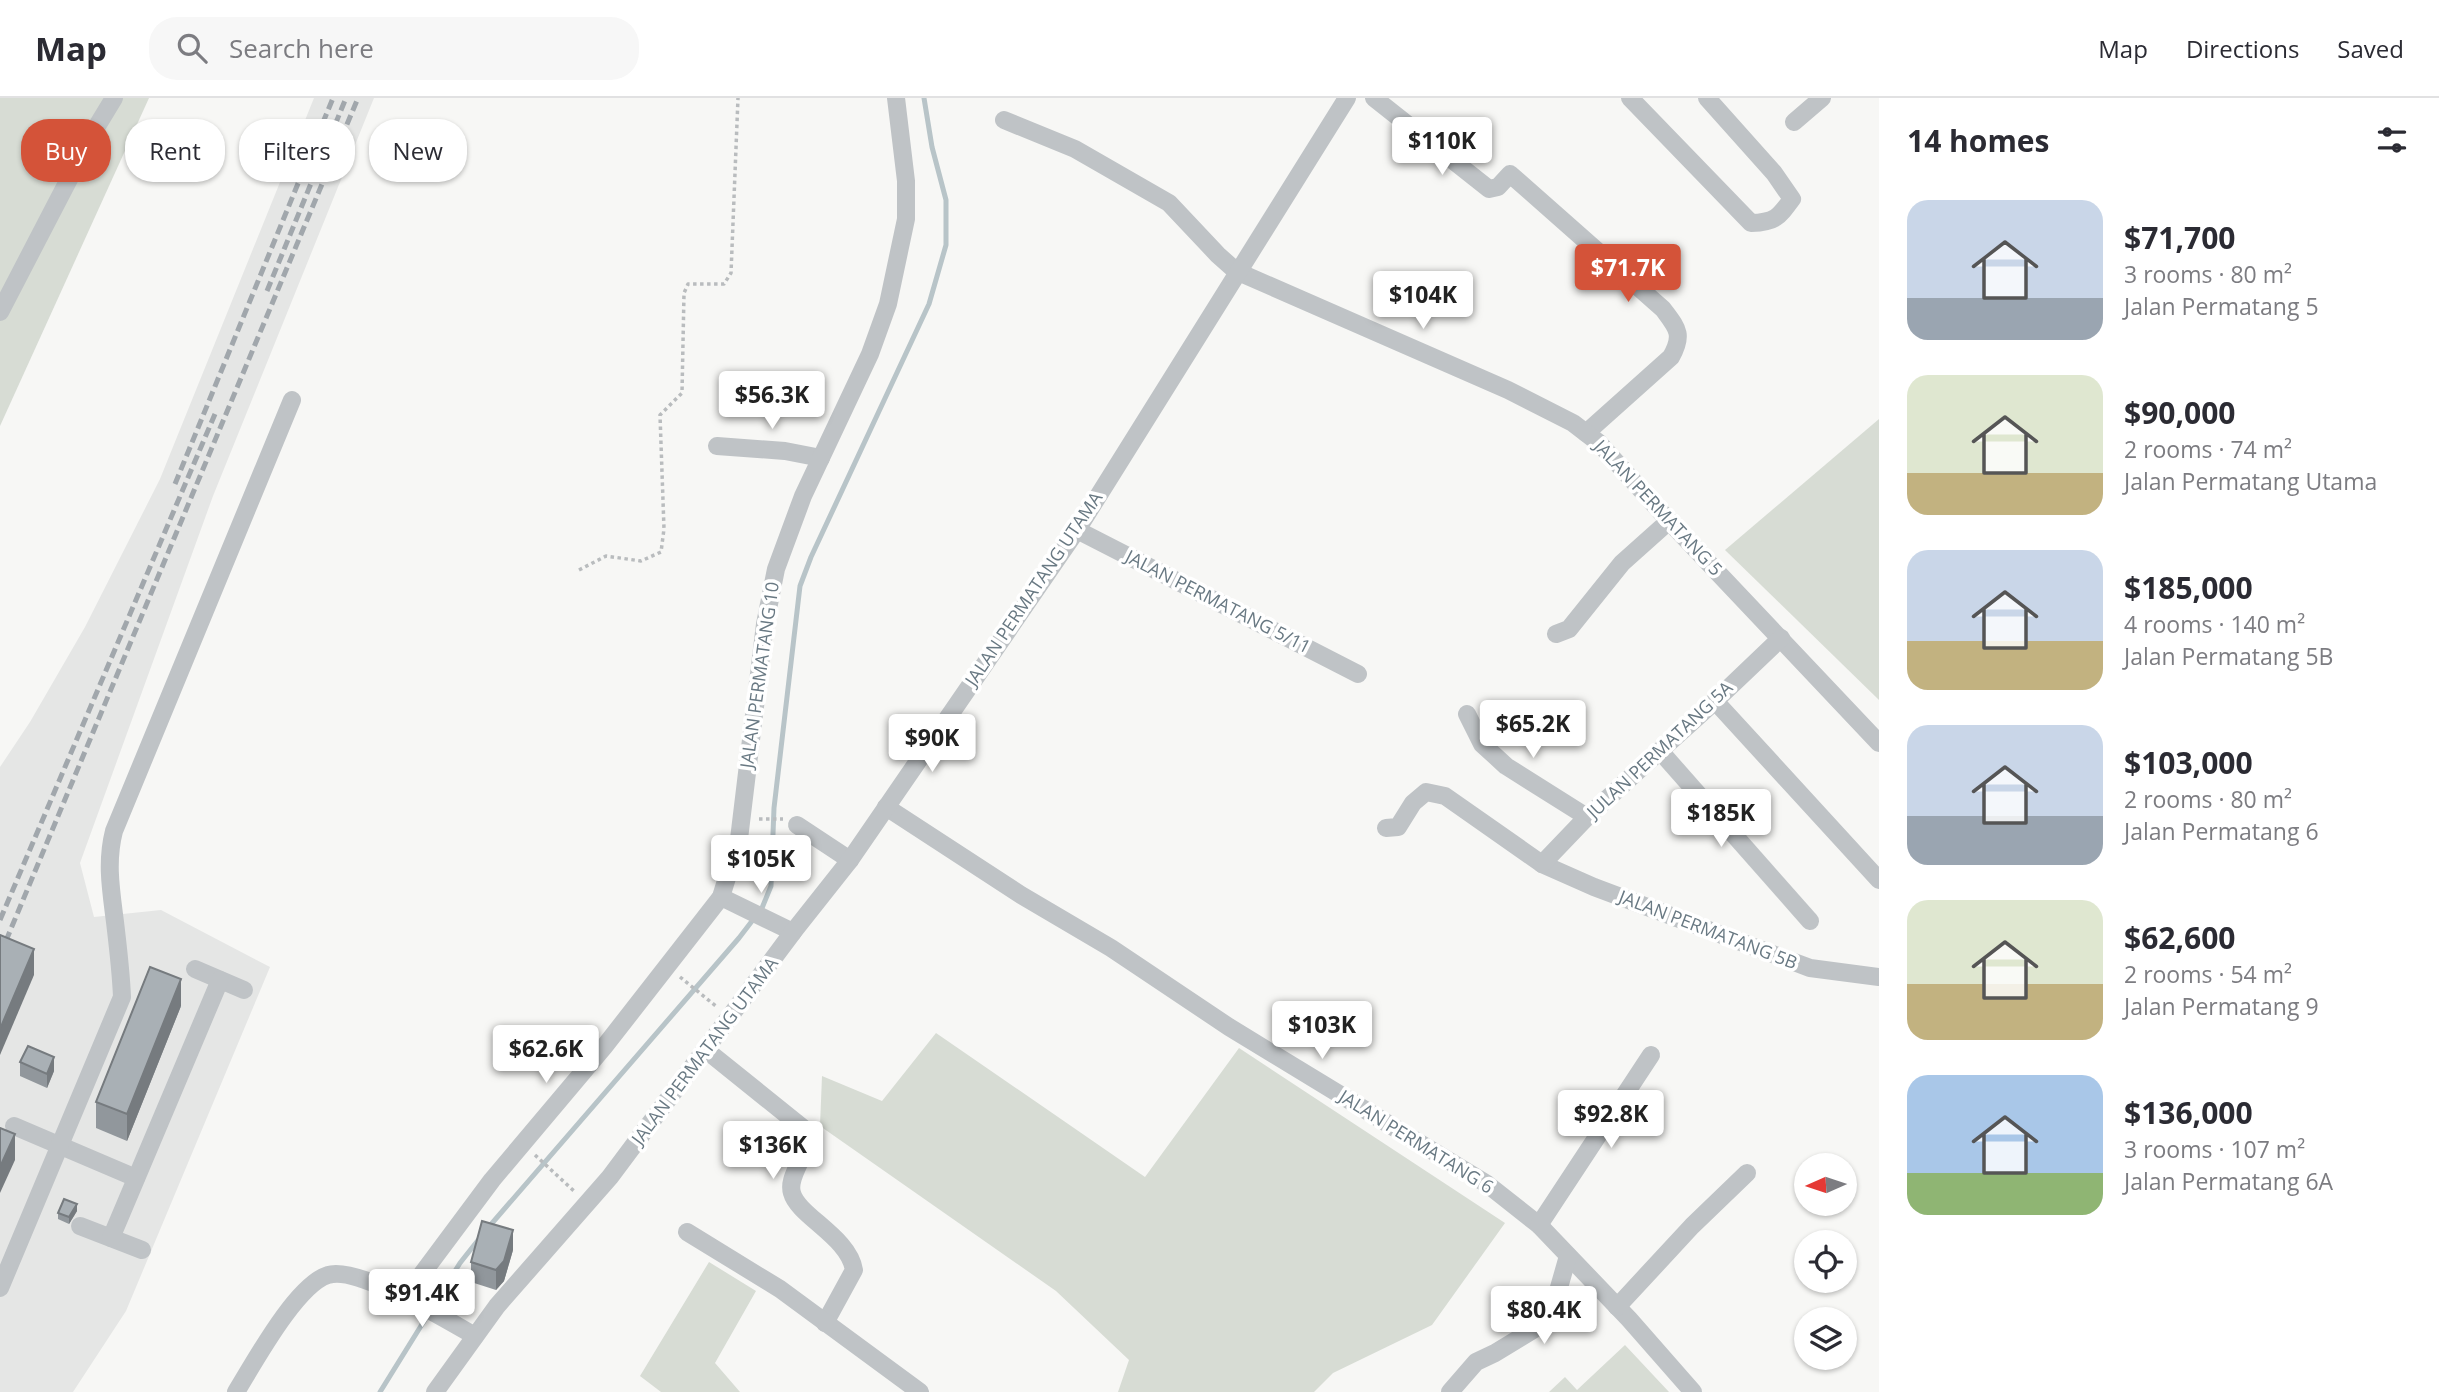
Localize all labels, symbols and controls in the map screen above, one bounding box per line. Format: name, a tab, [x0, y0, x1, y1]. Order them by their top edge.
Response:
search box	[149, 17, 639, 80]
text: Map	[35, 26, 107, 71]
icon: search	[173, 29, 211, 67]
text: Search here	[229, 30, 374, 66]
text: Map	[2098, 32, 2148, 65]
text: Directions	[2186, 32, 2299, 65]
text: Saved	[2337, 32, 2404, 65]
pin: $110K	[1393, 118, 1491, 177]
chip: Buy	[21, 119, 111, 182]
chip: Rent	[125, 119, 225, 182]
chip: Filters	[239, 119, 355, 182]
chip: New	[369, 119, 467, 182]
text: 14 homes	[1907, 120, 2050, 161]
icon: filters	[2373, 121, 2411, 159]
text: $110K	[1408, 124, 1476, 156]
text: $71,700	[2124, 217, 2235, 258]
icon: home	[1963, 228, 2047, 312]
pin: $71.7K	[1571, 244, 1685, 304]
text: $71.7K	[1591, 251, 1665, 283]
text: 3 rooms · 80 m²	[2124, 258, 2292, 290]
pin: $104K	[1374, 272, 1472, 331]
text: $104K	[1389, 278, 1457, 310]
text: Jalan Permatang 5	[2124, 290, 2319, 322]
pin: $56.3K	[715, 372, 829, 431]
text: $56.3K	[735, 378, 809, 410]
text: $90,000	[2124, 392, 2235, 433]
icon: home	[1963, 403, 2047, 487]
street label: JALAN PERMATANG 5	[1588, 433, 1728, 580]
text: 2 rooms · 74 m²	[2124, 433, 2292, 465]
text: Jalan Permatang Utama	[2124, 465, 2377, 497]
street label: JALAN PERMATANG UTAMA	[958, 486, 1108, 692]
street label: JALAN PERMATANG 5/11	[1120, 543, 1315, 658]
text: $185,000	[2124, 567, 2253, 608]
icon: home	[1963, 578, 2047, 662]
street label: JALAN PERMATANG 10	[734, 580, 784, 772]
text: 4 rooms · 140 m²	[2124, 608, 2305, 640]
text: Jalan Permatang 5B	[2124, 640, 2333, 672]
street label: JULAN PERMATANG 5A	[1580, 675, 1738, 824]
pin: $65.2K	[1476, 700, 1590, 760]
text: $65.2K	[1496, 707, 1570, 739]
pin: $90K	[891, 714, 973, 774]
text: $90K	[905, 721, 959, 753]
text: $103,000	[2124, 742, 2253, 783]
icon: home	[1963, 753, 2047, 837]
text: 2 rooms · 80 m²	[2124, 783, 2292, 815]
pin: $185K	[1672, 790, 1770, 849]
text: $185K	[1687, 796, 1755, 828]
text: Jalan Permatang 6	[2124, 815, 2319, 847]
pin: $105K	[712, 836, 810, 895]
text: $105K	[727, 842, 795, 874]
street label: JALAN PERMATANG 5B	[1614, 883, 1801, 974]
text: $62,600	[2124, 917, 2235, 958]
icon: home	[1963, 928, 2047, 1012]
street label: JALAN PERMATANG UTAMA	[624, 951, 783, 1151]
text: 2 rooms · 54 m²	[2124, 958, 2292, 990]
text: Jalan Permatang 9	[2124, 990, 2319, 1022]
pin: $103K	[1273, 1002, 1371, 1061]
text: $103K	[1288, 1008, 1356, 1040]
pin: $62.6K	[489, 1026, 603, 1085]
text: $62.6K	[509, 1032, 583, 1064]
street label: JALAN PERMATANG 6	[1333, 1083, 1498, 1198]
pin: $92.8K	[1554, 1090, 1668, 1150]
text: $136,000	[2124, 1092, 2253, 1133]
text: $92.8K	[1574, 1097, 1648, 1129]
icon: home	[1963, 1103, 2047, 1187]
pin: $136K	[724, 1122, 822, 1181]
text: $136K	[739, 1128, 807, 1160]
text: 3 rooms · 107 m²	[2124, 1133, 2305, 1165]
north arrow	[1794, 1153, 1857, 1216]
map controls	[1794, 1153, 1857, 1370]
text: Jalan Permatang 6A	[2124, 1165, 2333, 1197]
button: locate	[1794, 1230, 1857, 1293]
pin: $91.4K	[365, 1270, 479, 1329]
text: $91.4K	[385, 1276, 459, 1308]
pin: $80.4K	[1487, 1286, 1601, 1346]
text: $80.4K	[1507, 1293, 1581, 1325]
button: layers	[1794, 1307, 1857, 1370]

